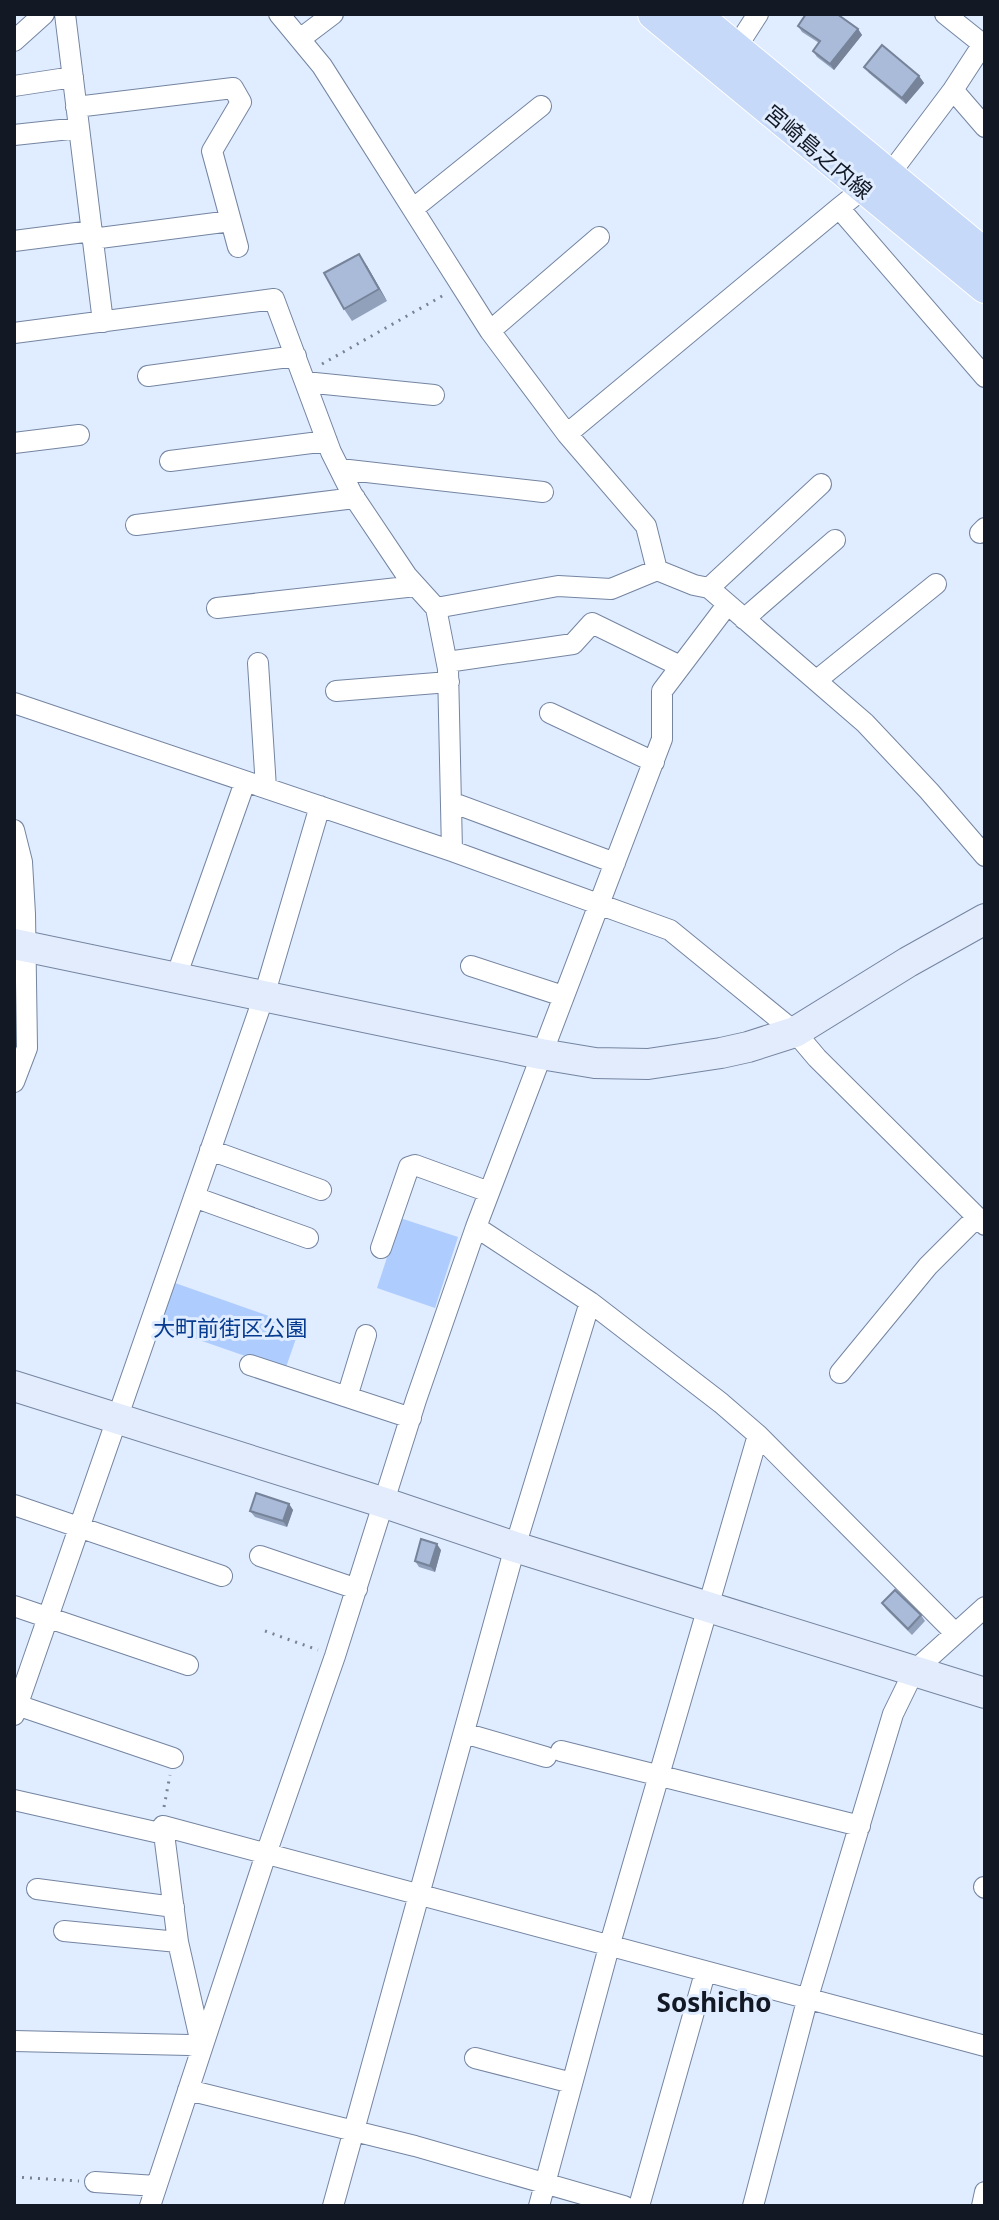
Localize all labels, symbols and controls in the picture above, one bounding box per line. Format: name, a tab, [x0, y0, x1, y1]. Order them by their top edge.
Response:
street label: 宮崎島之内線	[759, 97, 879, 205]
park label: 大町前街区公園	[153, 1312, 307, 1342]
district label: Soshicho	[657, 1984, 771, 2020]

